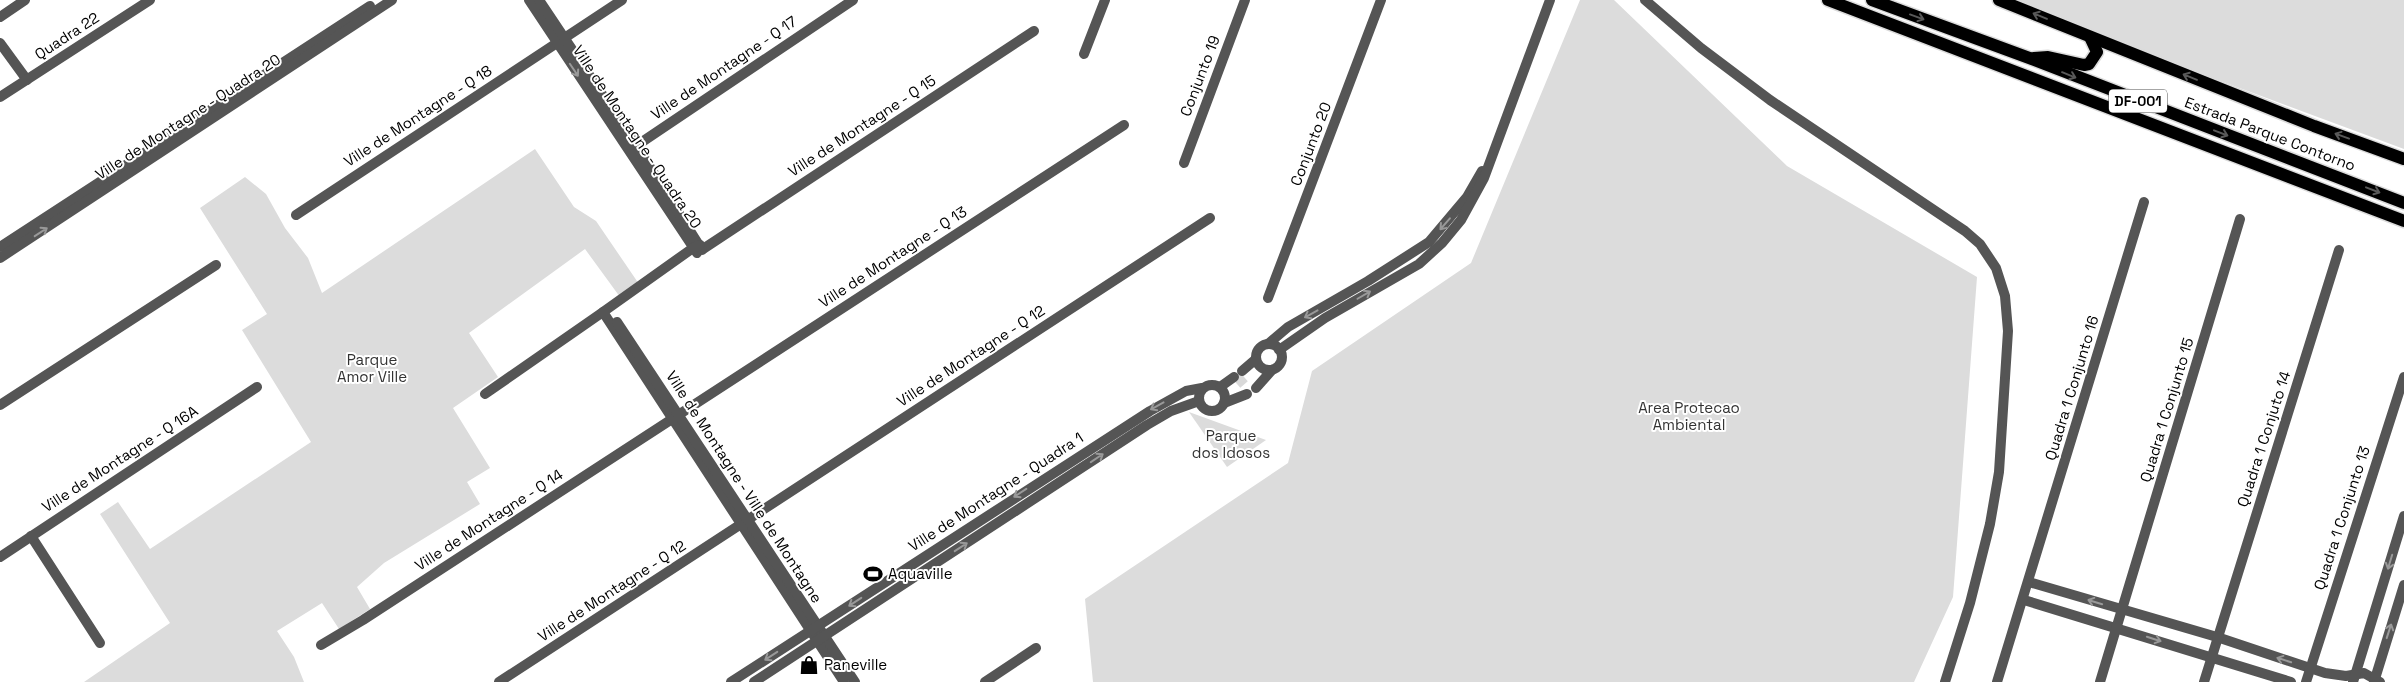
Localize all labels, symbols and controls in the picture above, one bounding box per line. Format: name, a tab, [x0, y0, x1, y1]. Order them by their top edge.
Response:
street label: Quadra 22	[31, 8, 103, 64]
one-way arrow	[2032, 11, 2048, 20]
street label: Ville de Montagne - Q 17	[647, 12, 800, 124]
one-way arrow	[1909, 13, 1925, 22]
street label: Conjunto 19	[1175, 33, 1224, 119]
street label: Ville de Montagne - Quadra 20	[569, 41, 706, 232]
street label: Ville de Montagne - Quadra 20	[91, 49, 284, 184]
street label: Ville de Montagne - Q 18	[340, 61, 495, 171]
one-way arrow	[569, 63, 580, 77]
one-way arrow	[2061, 70, 2076, 80]
street label: Ville de Montagne - Q 15	[784, 71, 939, 181]
one-way arrow	[2183, 71, 2198, 80]
road number: DF-001	[2109, 90, 2167, 112]
street label: Estrada Parque Contorno	[2182, 92, 2358, 175]
street label: Conjunto 20	[1286, 99, 1335, 188]
one-way arrow	[2213, 129, 2228, 138]
one-way arrow	[2334, 131, 2350, 140]
one-way arrow	[2365, 186, 2380, 196]
street label: Ville de Montagne - Q 13	[815, 202, 970, 312]
one-way arrow	[1440, 218, 1451, 231]
one-way arrow	[33, 226, 47, 236]
one-way arrow	[1357, 290, 1371, 300]
street label: Ville de Montagne - Q 12	[893, 301, 1048, 411]
one-way arrow	[1304, 310, 1319, 319]
street label: Quadra 1 Conjunto 16	[2040, 313, 2103, 463]
street label: Quadra 1 Conjunto 15	[2135, 335, 2198, 484]
park label: Parque Amor Ville	[337, 350, 407, 386]
street label: Ville de Montagne - Ville de Montagne	[662, 367, 827, 606]
street label: Quadra 1 Conjuto 14	[2233, 369, 2294, 509]
park label: Area Protecao Ambiental	[1638, 398, 1740, 434]
street label: Ville de Montagne - Q 16A	[38, 401, 202, 516]
one-way arrow	[1150, 401, 1165, 411]
park label: Parque dos Idosos	[1192, 426, 1270, 462]
street label: Ville de Montagne - Quadra 1	[905, 428, 1087, 555]
street label: Quadra 1 Conjunto 13	[2309, 443, 2374, 592]
one-way arrow	[1090, 453, 1104, 463]
street label: Ville de Montagne - Q 14	[411, 465, 566, 575]
one-way arrow	[1014, 489, 1028, 499]
street label: Ville de Montagne - Q 12	[534, 536, 689, 646]
one-way arrow	[954, 541, 968, 552]
one-way arrow	[2384, 554, 2394, 570]
sports icon: Aquaville	[862, 563, 884, 585]
place label: Aquaville	[888, 564, 953, 583]
one-way arrow	[848, 596, 862, 607]
one-way arrow	[2087, 597, 2103, 607]
one-way arrow	[2385, 624, 2395, 640]
one-way arrow	[2146, 635, 2162, 644]
one-way arrow	[764, 651, 778, 661]
shop icon: Paneville	[798, 654, 820, 676]
place label: Paneville	[824, 655, 887, 674]
one-way arrow	[2276, 655, 2292, 664]

